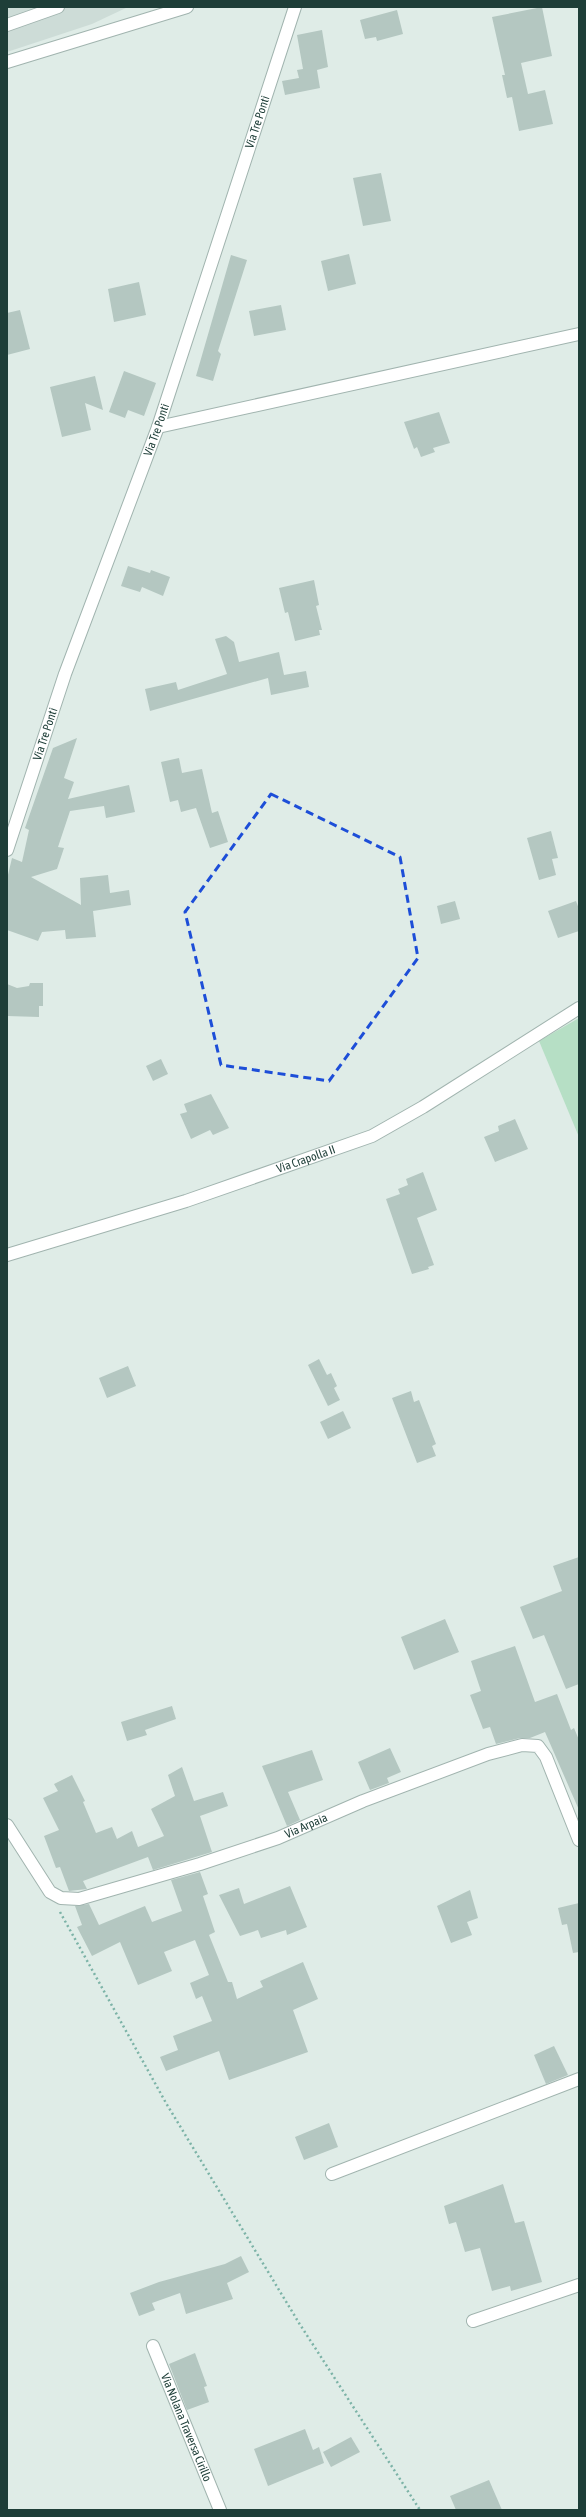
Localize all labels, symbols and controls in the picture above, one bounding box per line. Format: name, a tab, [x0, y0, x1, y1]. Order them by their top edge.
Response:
street label: Via Tre Ponti	[242, 94, 273, 150]
street label: Via Tre Ponti	[141, 402, 172, 458]
street label: Via Tre Ponti	[30, 706, 60, 762]
street label: Via Crapolla II	[275, 1142, 337, 1176]
street label: Via Arpaia	[283, 1810, 330, 1841]
street label: Via Nolana Traversa Cirillo	[158, 2371, 215, 2484]

